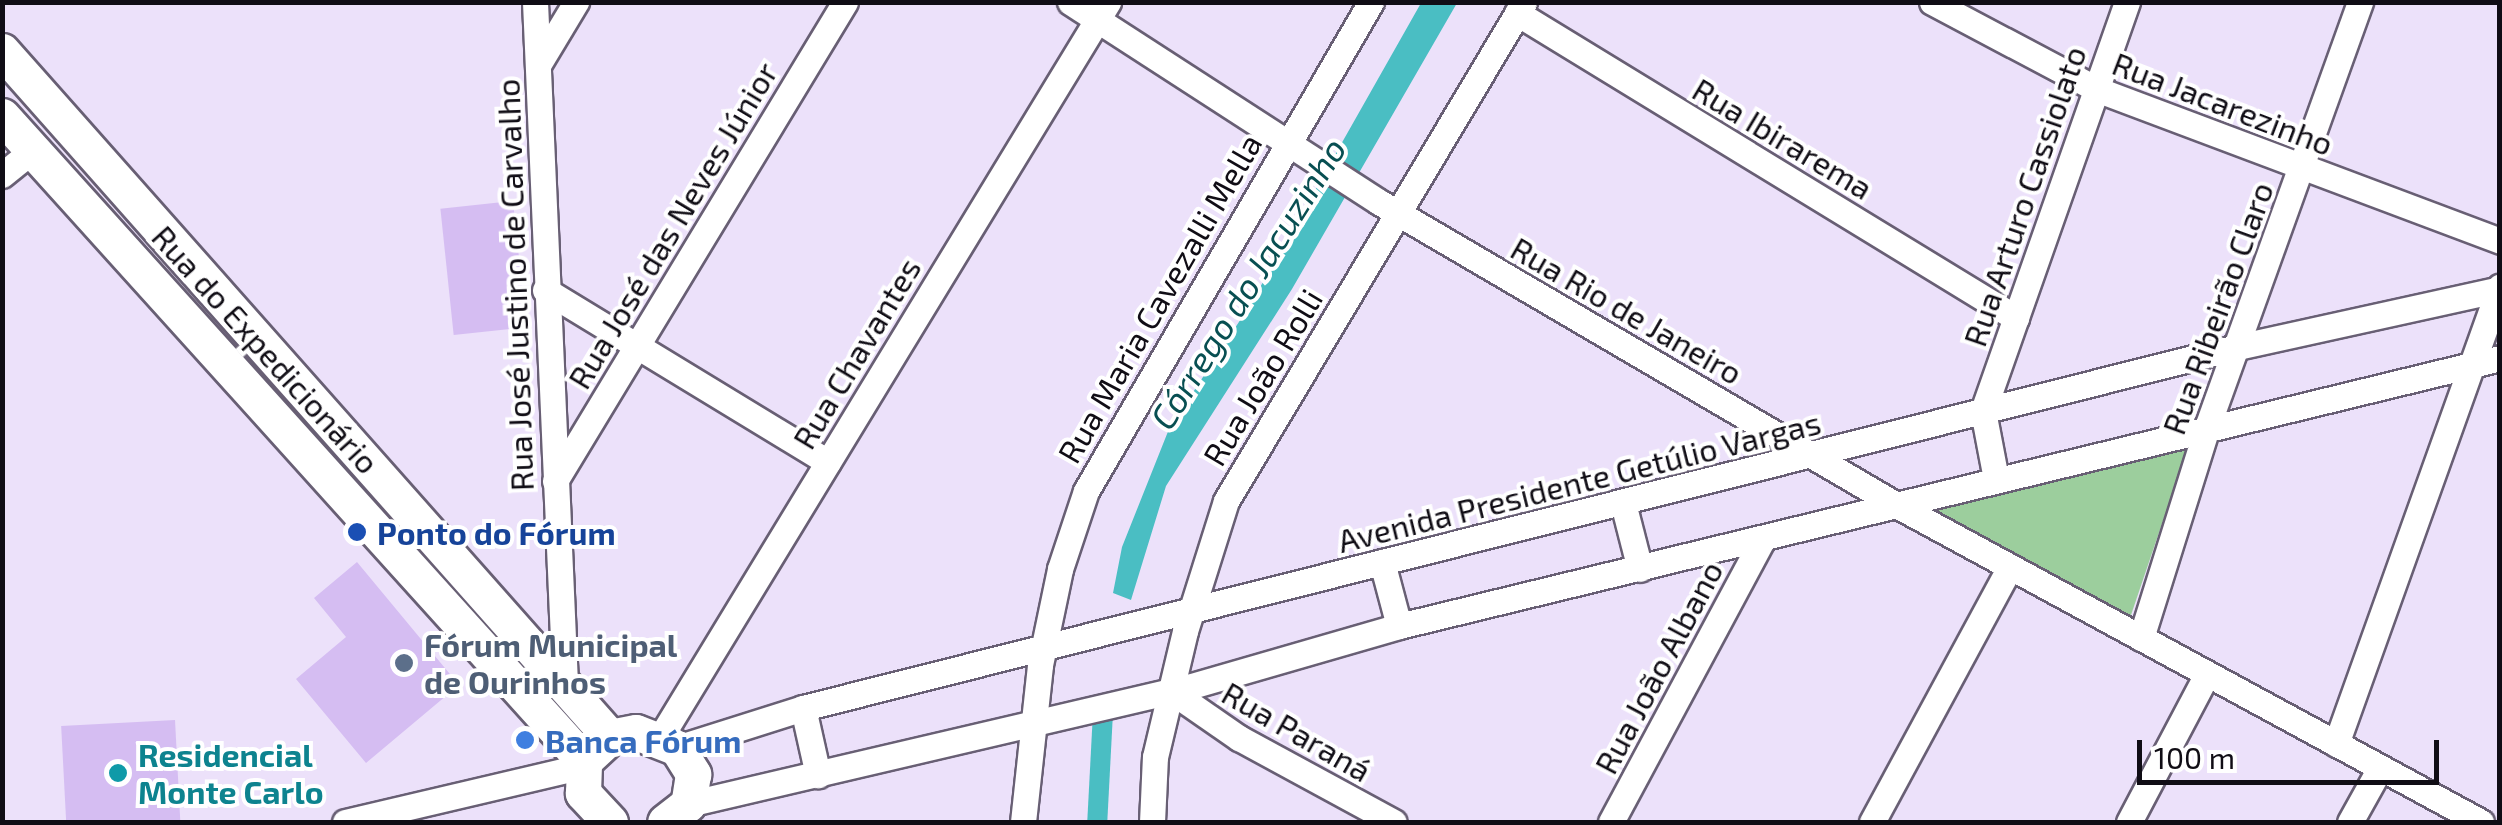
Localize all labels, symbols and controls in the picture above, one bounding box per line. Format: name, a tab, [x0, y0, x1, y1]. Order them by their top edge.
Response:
street label: Rua Arturo Cassiolato	[1954, 41, 2094, 351]
street label: Rua Jacarezinho	[2107, 43, 2339, 163]
street label: Rua José das Neves Júnior	[559, 54, 785, 396]
street label: Rua Ibirarema	[1686, 69, 1880, 207]
street label: Rua José Justino de Carvalho	[488, 78, 540, 492]
street label: Rua Maria Cavezalli Mella	[1049, 127, 1269, 469]
water label: Córrego do Jacuzinho	[1140, 129, 1354, 437]
street label: Rua Ribeirão Claro	[2154, 177, 2280, 439]
street label: Rua do Expedicionário	[145, 217, 387, 481]
street label: Rua Rio de Janeiro	[1504, 228, 1750, 392]
street label: Rua Chavantes	[784, 251, 928, 455]
street label: Rua João Rolli	[1194, 282, 1330, 472]
street label: Avenida Presidente Getúlio Vargas	[1333, 402, 1825, 560]
place label: Ponto do Fórum	[377, 513, 616, 551]
marker: Ponto do Fórum	[346, 521, 368, 543]
street label: Rua João Albano	[1585, 554, 1731, 780]
place label: Fórum Municipal de Ourinhos	[424, 626, 677, 701]
marker: Fórum Municipal de Ourinhos	[393, 652, 415, 674]
street label: Rua Paraná	[1216, 673, 1378, 789]
scale bar	[2142, 720, 2444, 782]
place label: Banca Fórum	[545, 721, 741, 759]
marker: Banca Fórum	[514, 729, 536, 751]
place label: Residencial Monte Carlo	[138, 736, 324, 811]
text: 100 m	[2154, 739, 2235, 775]
marker: Residencial Monte Carlo	[107, 762, 129, 784]

